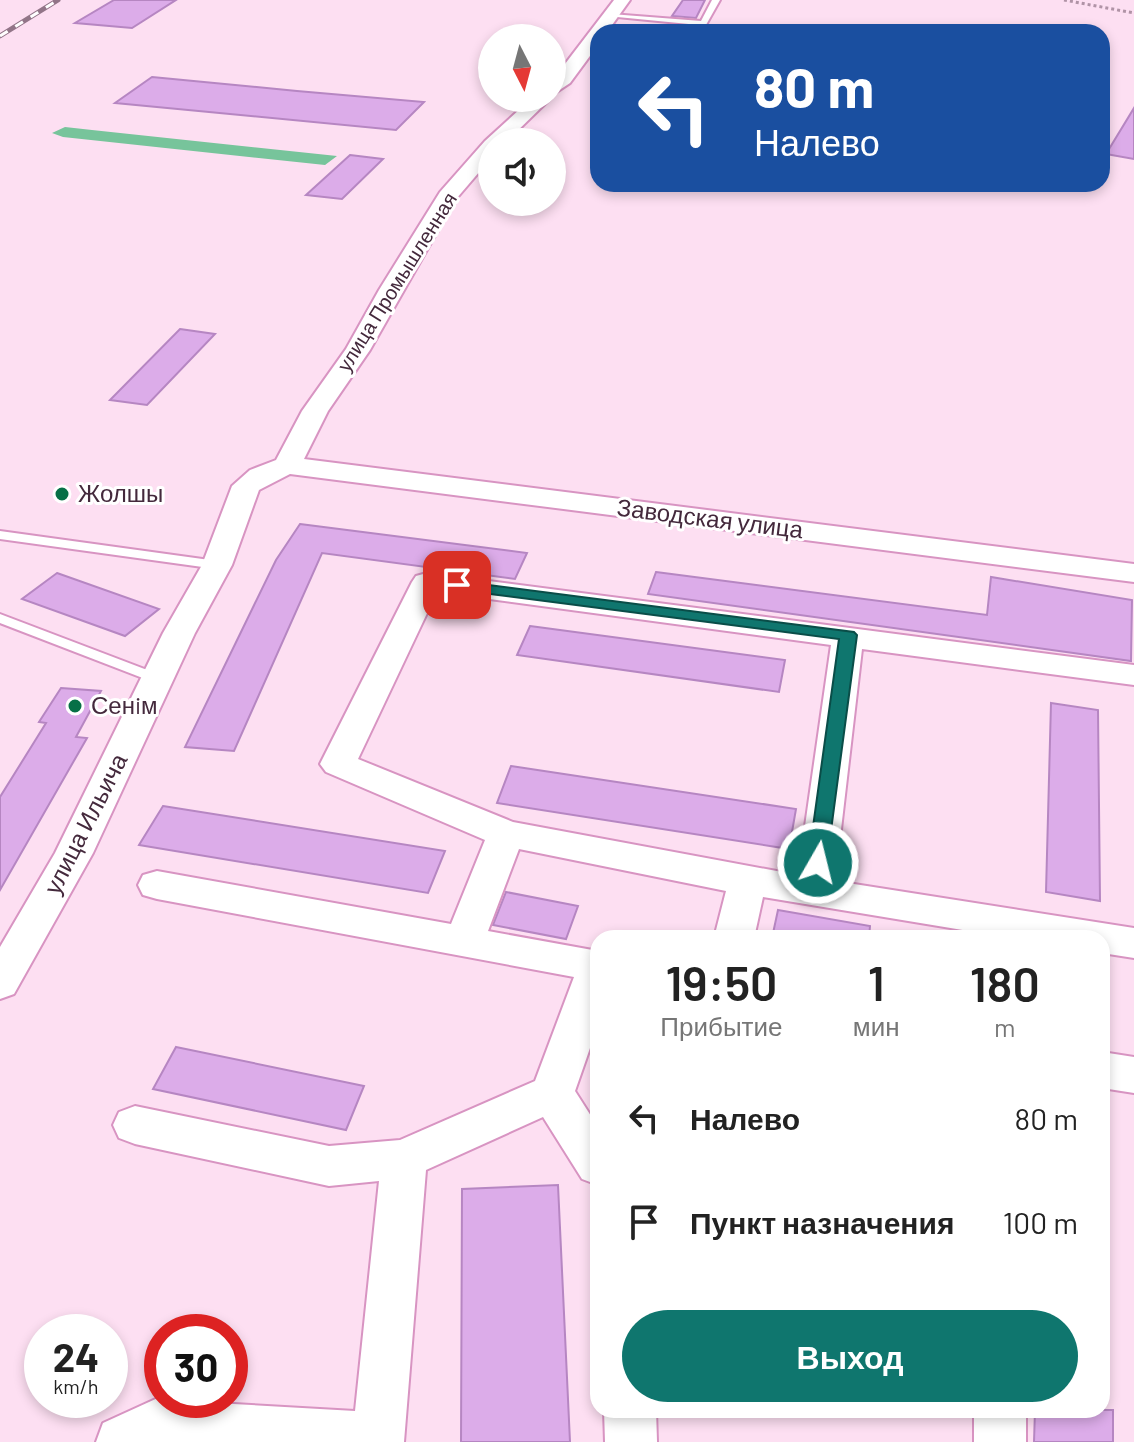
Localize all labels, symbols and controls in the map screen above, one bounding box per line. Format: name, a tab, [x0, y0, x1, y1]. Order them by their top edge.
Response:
north arrow	[478, 24, 566, 112]
map controls	[478, 24, 566, 216]
text: 80 m	[754, 52, 874, 119]
icon: left	[622, 56, 726, 160]
text: Налево	[754, 120, 880, 163]
button: sound	[478, 128, 566, 216]
street label: улица Промышленная	[331, 188, 461, 375]
place label: Жолшы	[78, 478, 163, 507]
marker: Жолшы	[53, 485, 71, 503]
street label: Заводская улица	[615, 492, 806, 543]
pin	[423, 551, 491, 619]
icon: arrive	[435, 563, 479, 607]
place label: Сенiм	[91, 690, 158, 719]
marker: Сенiм	[66, 697, 84, 715]
street label: улица Ильича	[37, 748, 133, 898]
position arrow	[776, 821, 860, 905]
text: 19:50	[665, 953, 777, 1011]
text: 1	[868, 953, 885, 1011]
text: 180	[970, 954, 1040, 1012]
text: Прибытие	[660, 1010, 782, 1041]
text: мин	[853, 1010, 900, 1041]
text: m	[994, 1011, 1016, 1042]
icon: left	[622, 1096, 666, 1140]
text: Налево	[690, 1100, 800, 1136]
text: 80 m	[1015, 1100, 1078, 1136]
icon: arrive	[622, 1200, 666, 1244]
text: Пункт назначения	[690, 1204, 954, 1240]
text: 100 m	[1003, 1204, 1078, 1240]
button: Выход	[622, 1310, 1078, 1402]
speed limit sign: 30	[144, 1314, 248, 1418]
text: 24	[53, 1332, 99, 1380]
text: km/h	[53, 1374, 99, 1398]

